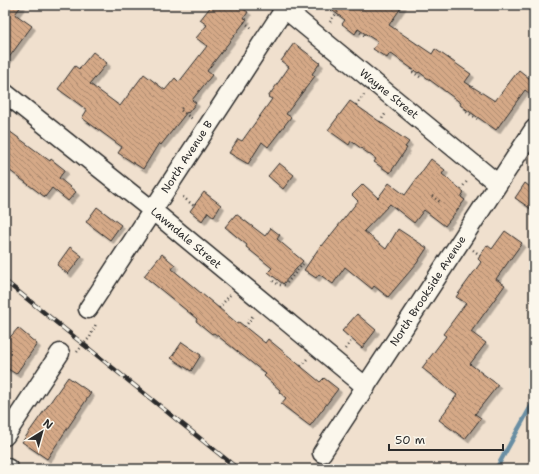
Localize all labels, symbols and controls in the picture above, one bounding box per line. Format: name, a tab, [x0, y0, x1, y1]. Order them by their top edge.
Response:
street label: Wayne Street	[356, 66, 422, 123]
street label: North Avenue B	[158, 117, 216, 196]
street label: Lawndale Street	[147, 204, 225, 272]
street label: North Brookside Avenue	[387, 233, 469, 349]
north arrow	[22, 412, 62, 452]
text: N	[40, 416, 56, 433]
scale bar	[389, 426, 503, 452]
text: 50 m	[395, 432, 425, 448]

